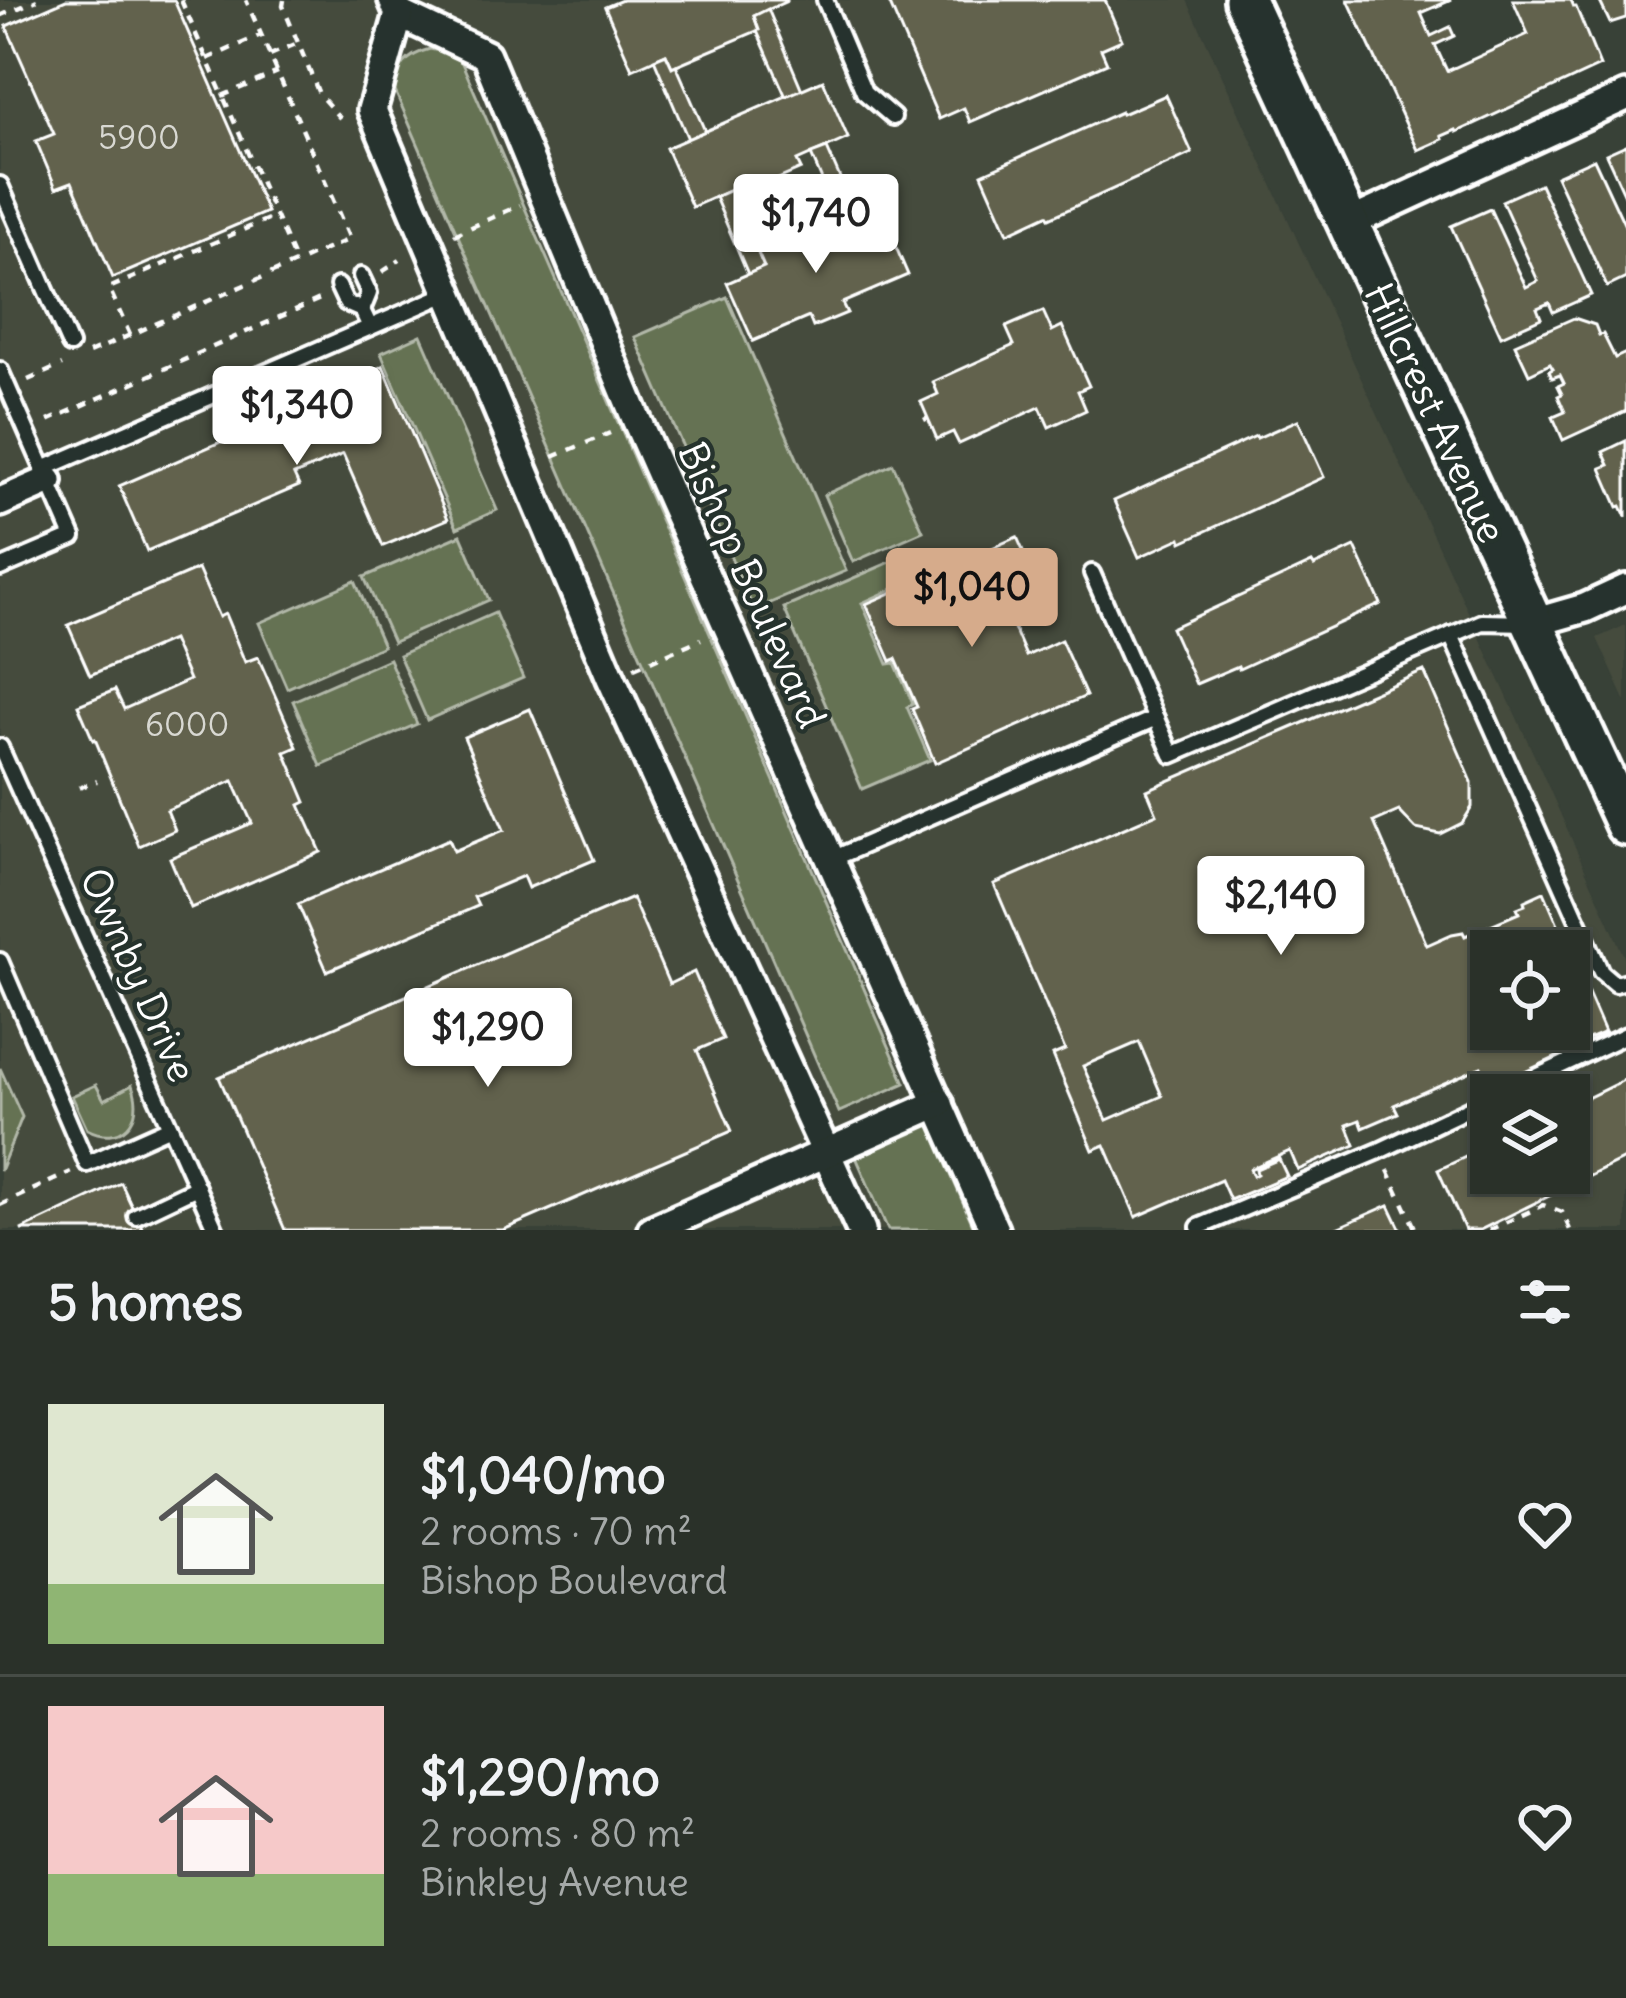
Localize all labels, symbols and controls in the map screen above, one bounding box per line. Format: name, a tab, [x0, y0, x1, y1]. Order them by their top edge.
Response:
house number: 5900	[98, 116, 180, 158]
pin: $1,740	[718, 174, 914, 276]
text: $1,740	[760, 188, 872, 237]
street label: Hillcrest Avenue	[1353, 275, 1517, 551]
pin: $1,340	[199, 366, 395, 468]
text: $1,340	[240, 380, 354, 429]
street label: Bishop Boulevard	[667, 435, 837, 735]
pin: $1,040	[874, 548, 1070, 650]
text: $1,040	[913, 562, 1031, 611]
house number: 6000	[145, 703, 229, 745]
pin: $2,140	[1183, 856, 1379, 958]
street label: Ownby Drive	[69, 861, 207, 1089]
text: $2,140	[1224, 870, 1338, 919]
map controls	[1470, 930, 1590, 1194]
button: locate	[1470, 930, 1590, 1050]
pin: $1,290	[390, 988, 586, 1090]
text: $1,290	[431, 1002, 545, 1051]
button: layers	[1470, 1074, 1590, 1194]
icon: filters	[1512, 1269, 1578, 1335]
text: 5 homes	[48, 1270, 243, 1334]
text: $1,040/mo	[420, 1443, 666, 1507]
icon: home	[144, 1452, 288, 1596]
icon: heart	[1512, 1491, 1578, 1557]
text: 2 rooms · 70 m²	[420, 1507, 692, 1556]
text: Bishop Boulevard	[420, 1556, 727, 1605]
text: $1,290/mo	[420, 1745, 660, 1809]
icon: home	[144, 1754, 288, 1898]
icon: heart	[1512, 1793, 1578, 1859]
text: 2 rooms · 80 m²	[420, 1809, 695, 1858]
text: Binkley Avenue	[420, 1858, 689, 1907]

